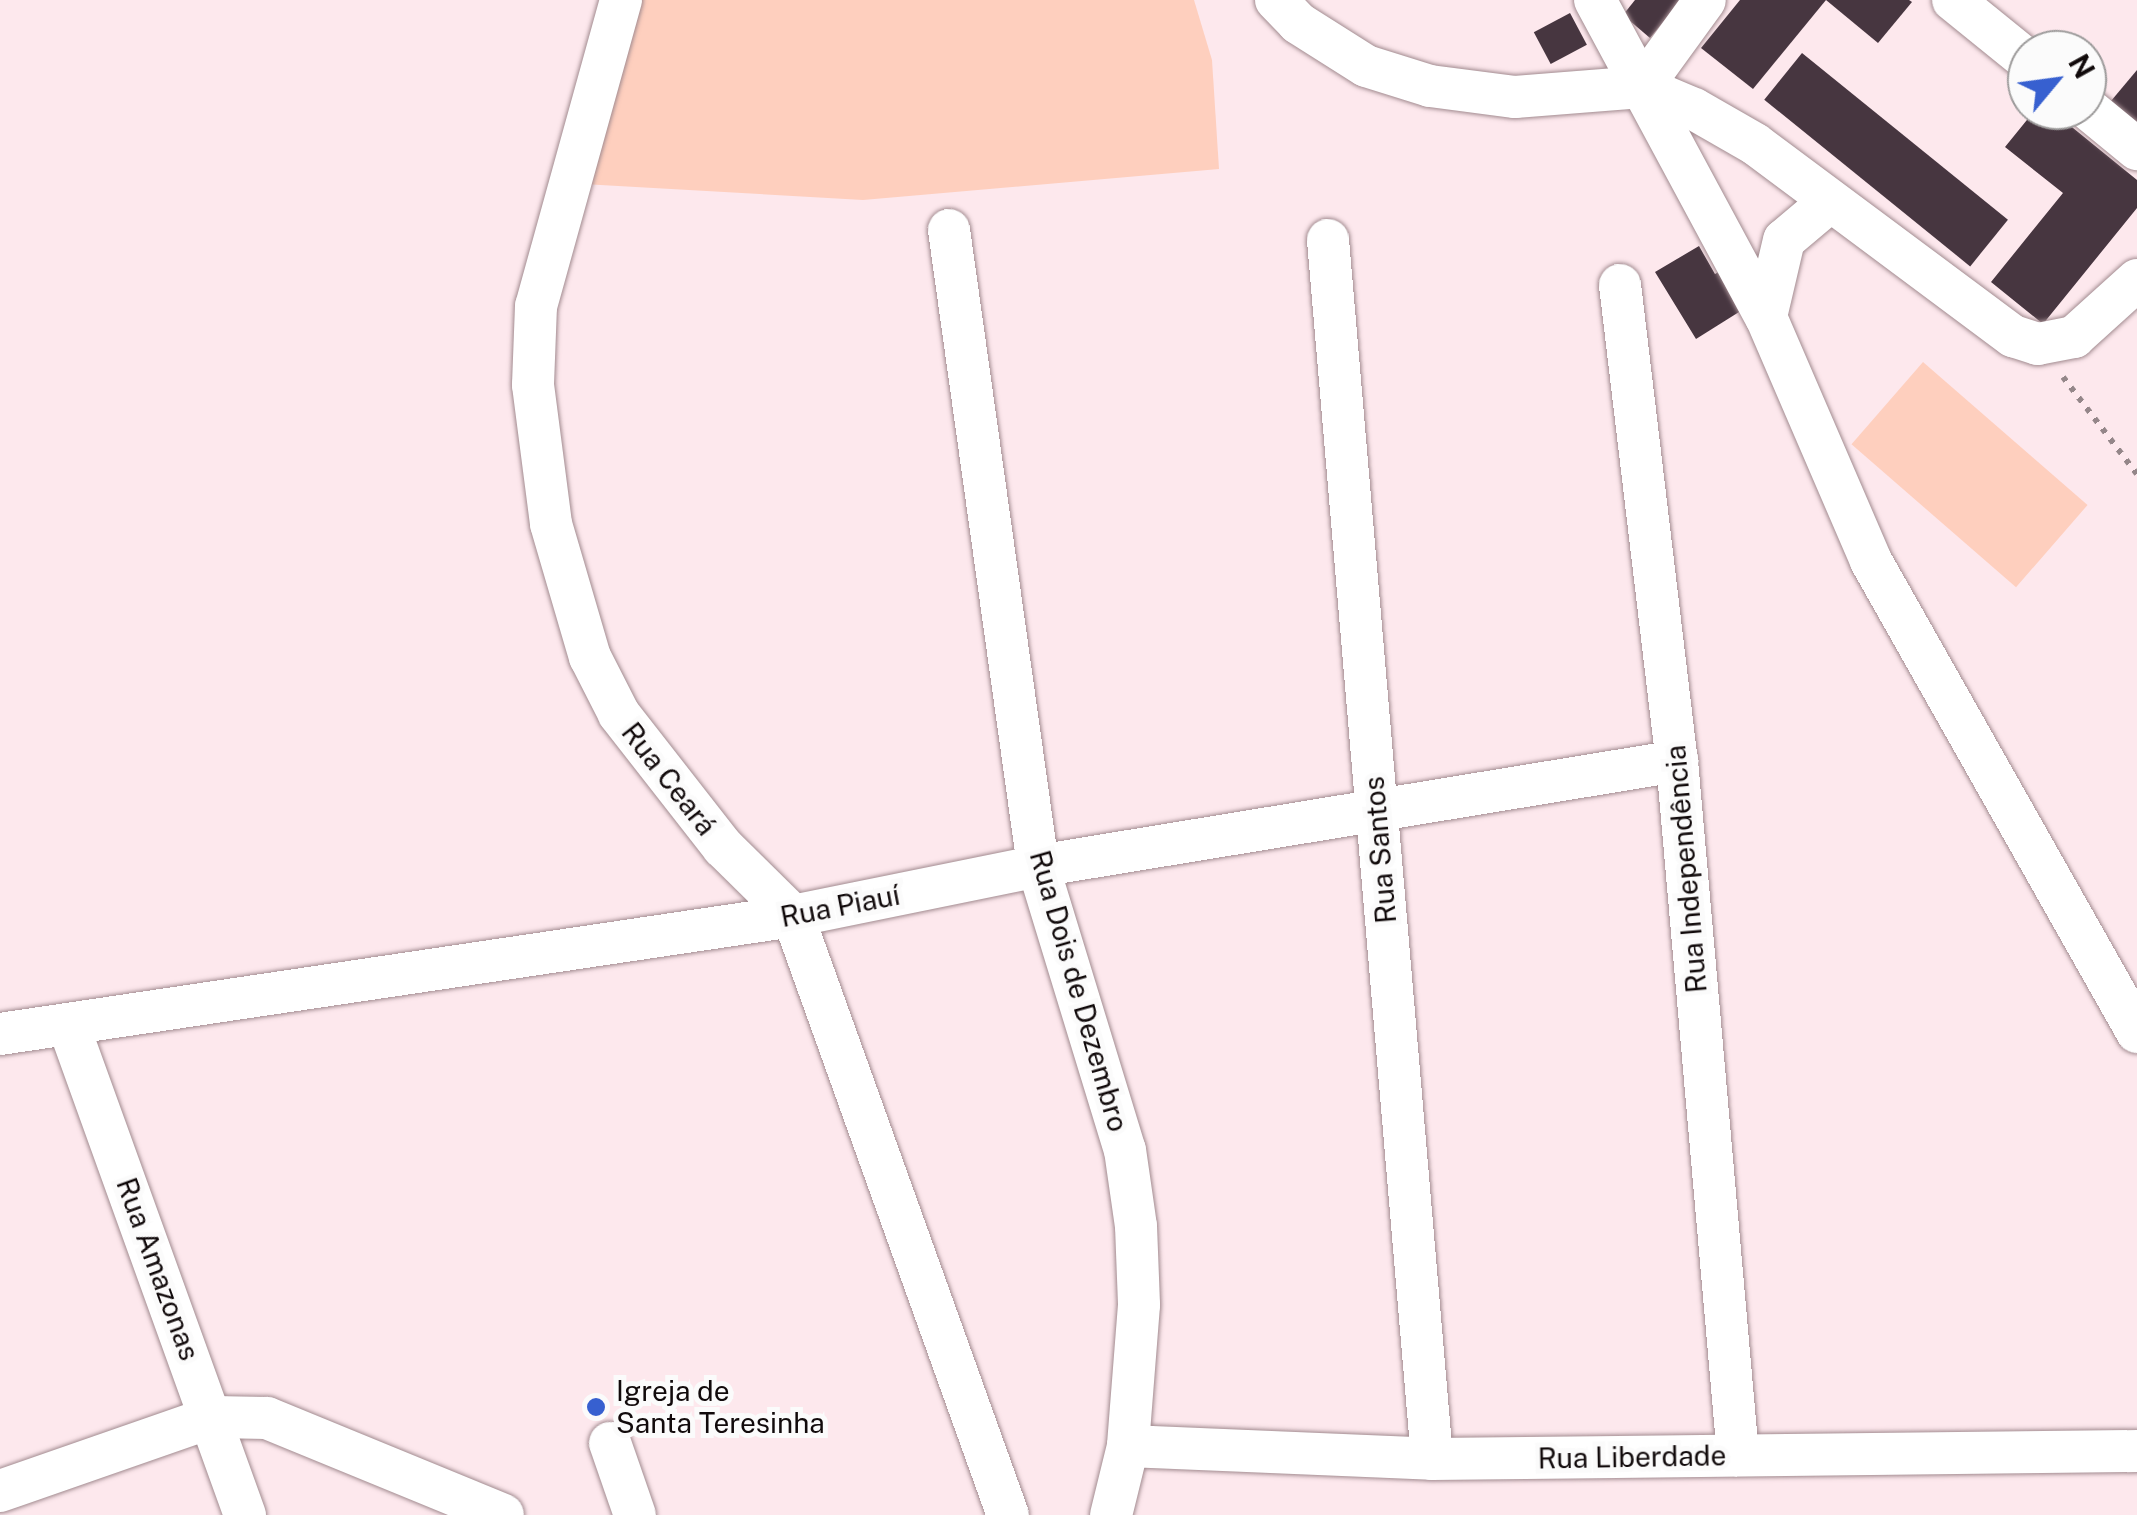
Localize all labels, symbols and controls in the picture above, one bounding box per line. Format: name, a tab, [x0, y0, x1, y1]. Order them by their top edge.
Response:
north arrow	[2007, 30, 2107, 130]
text: N	[2062, 49, 2102, 84]
street label: Rua Ceará	[615, 716, 723, 842]
street label: Rua Independência	[1658, 744, 1714, 994]
street label: Rua Santos	[1357, 775, 1403, 925]
street label: Rua Dois de Dezembro	[1023, 846, 1135, 1136]
street label: Rua Piauí	[778, 878, 902, 934]
street label: Rua Amazonas	[109, 1173, 207, 1365]
place label: Igreja de Santa Teresinha	[616, 1374, 825, 1440]
marker: Igreja de Santa Teresinha	[585, 1396, 607, 1418]
street label: Rua Liberdade	[1537, 1439, 1727, 1475]

